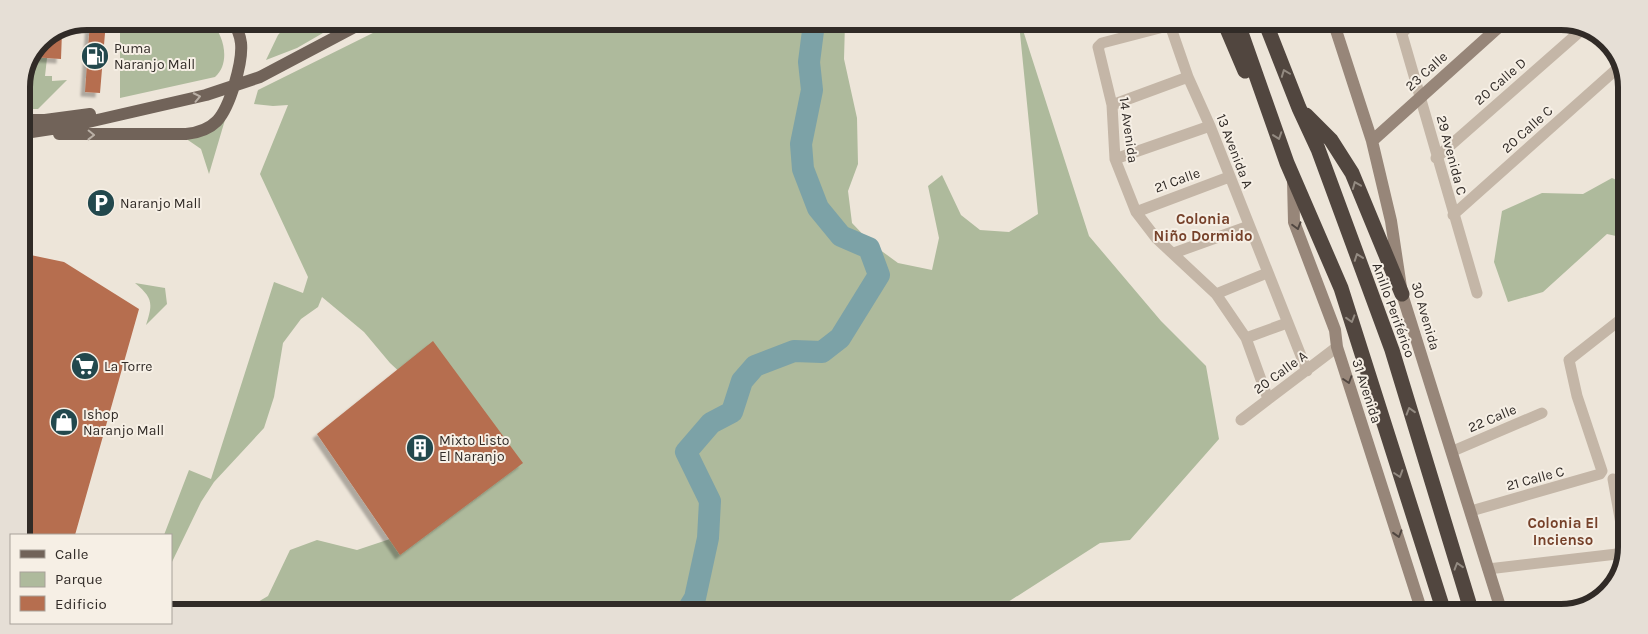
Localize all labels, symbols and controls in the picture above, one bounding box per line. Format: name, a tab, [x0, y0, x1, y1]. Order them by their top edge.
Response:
place label: Puma Naranjo Mall	[114, 40, 195, 73]
fuel station icon: Puma Naranjo Mall	[80, 41, 110, 71]
street label: 23 Calle	[1402, 48, 1451, 95]
street label: 20 Calle D	[1471, 54, 1530, 109]
one-way arrow	[1281, 70, 1291, 78]
one-way arrow	[193, 92, 202, 103]
street label: 14 Avenida	[1115, 96, 1142, 164]
street label: 20 Calle C	[1498, 102, 1556, 157]
street label: 13 Avenida A	[1213, 112, 1256, 191]
street label: 29 Avenida C	[1433, 113, 1470, 197]
one-way arrow	[87, 129, 95, 140]
one-way arrow	[1272, 131, 1282, 140]
street label: 21 Calle	[1152, 164, 1202, 197]
one-way arrow	[1352, 181, 1363, 190]
parking icon: Naranjo Mall	[86, 188, 116, 218]
place label: Naranjo Mall	[120, 195, 201, 212]
district label: Colonia Niño Dormido	[1154, 210, 1252, 245]
one-way arrow	[1291, 221, 1301, 230]
one-way arrow	[1354, 253, 1364, 262]
street label: Anillo Periférico	[1368, 260, 1419, 360]
street label: 30 Avenida	[1408, 280, 1443, 352]
one-way arrow	[1345, 315, 1355, 323]
street label: 20 Calle A	[1250, 347, 1311, 398]
supermarket icon: La Torre	[70, 351, 100, 381]
street label: 31 Avenida	[1348, 357, 1385, 426]
place label: La Torre	[104, 358, 152, 375]
one-way arrow	[1342, 375, 1352, 384]
street label: 22 Calle	[1465, 401, 1519, 436]
place label: Ishop Naranjo Mall	[83, 406, 164, 439]
shop icon: Ishop Naranjo Mall	[49, 407, 79, 437]
one-way arrow	[1406, 407, 1416, 415]
place label: Mixto Listo El Naranjo	[439, 432, 509, 465]
building icon: Mixto Listo El Naranjo	[405, 433, 435, 463]
street label: 21 Calle C	[1504, 463, 1566, 494]
one-way arrow	[1394, 470, 1404, 478]
district label: Colonia El Incienso	[1527, 514, 1599, 549]
one-way arrow	[1392, 530, 1402, 538]
legend	[10, 534, 172, 624]
text: Calle	[55, 545, 89, 563]
one-way arrow	[1453, 562, 1463, 571]
text: Parque	[55, 570, 103, 588]
text: Edificio	[55, 595, 107, 613]

